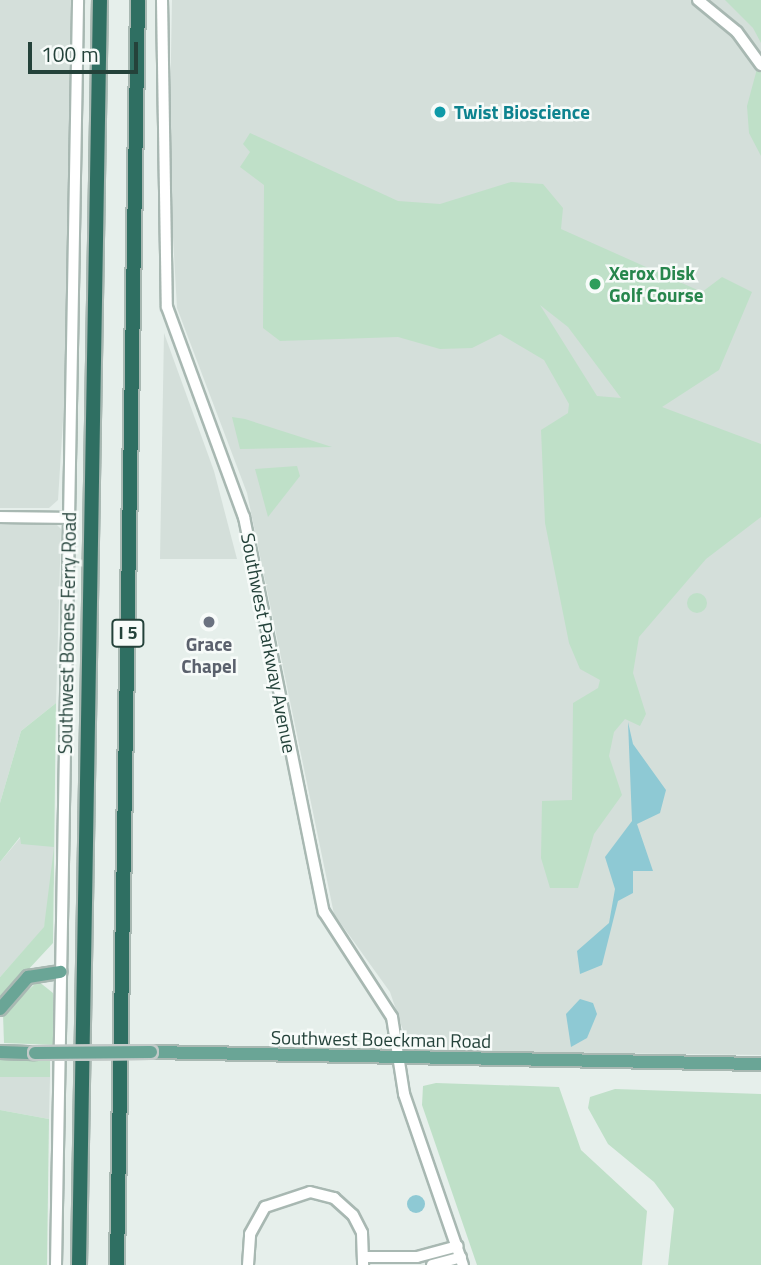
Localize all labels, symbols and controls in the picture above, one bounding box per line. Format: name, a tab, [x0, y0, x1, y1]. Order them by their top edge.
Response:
scale bar	[32, 28, 142, 72]
text: 100 m	[41, 38, 98, 70]
place label: Twist Bioscience	[454, 101, 590, 123]
marker: Twist Bioscience	[432, 104, 448, 120]
place label: Xerox Disk Golf Course	[609, 262, 703, 306]
marker: Xerox Disk Golf Course	[587, 276, 603, 292]
street label: Southwest Boones Ferry Road	[53, 512, 81, 754]
street label: Southwest Parkway Avenue	[236, 531, 302, 755]
marker: Grace Chapel	[201, 614, 217, 630]
road number: I 5	[110, 618, 146, 648]
place label: Grace Chapel	[181, 633, 237, 677]
street label: Southwest Boeckman Road	[271, 1026, 491, 1052]

